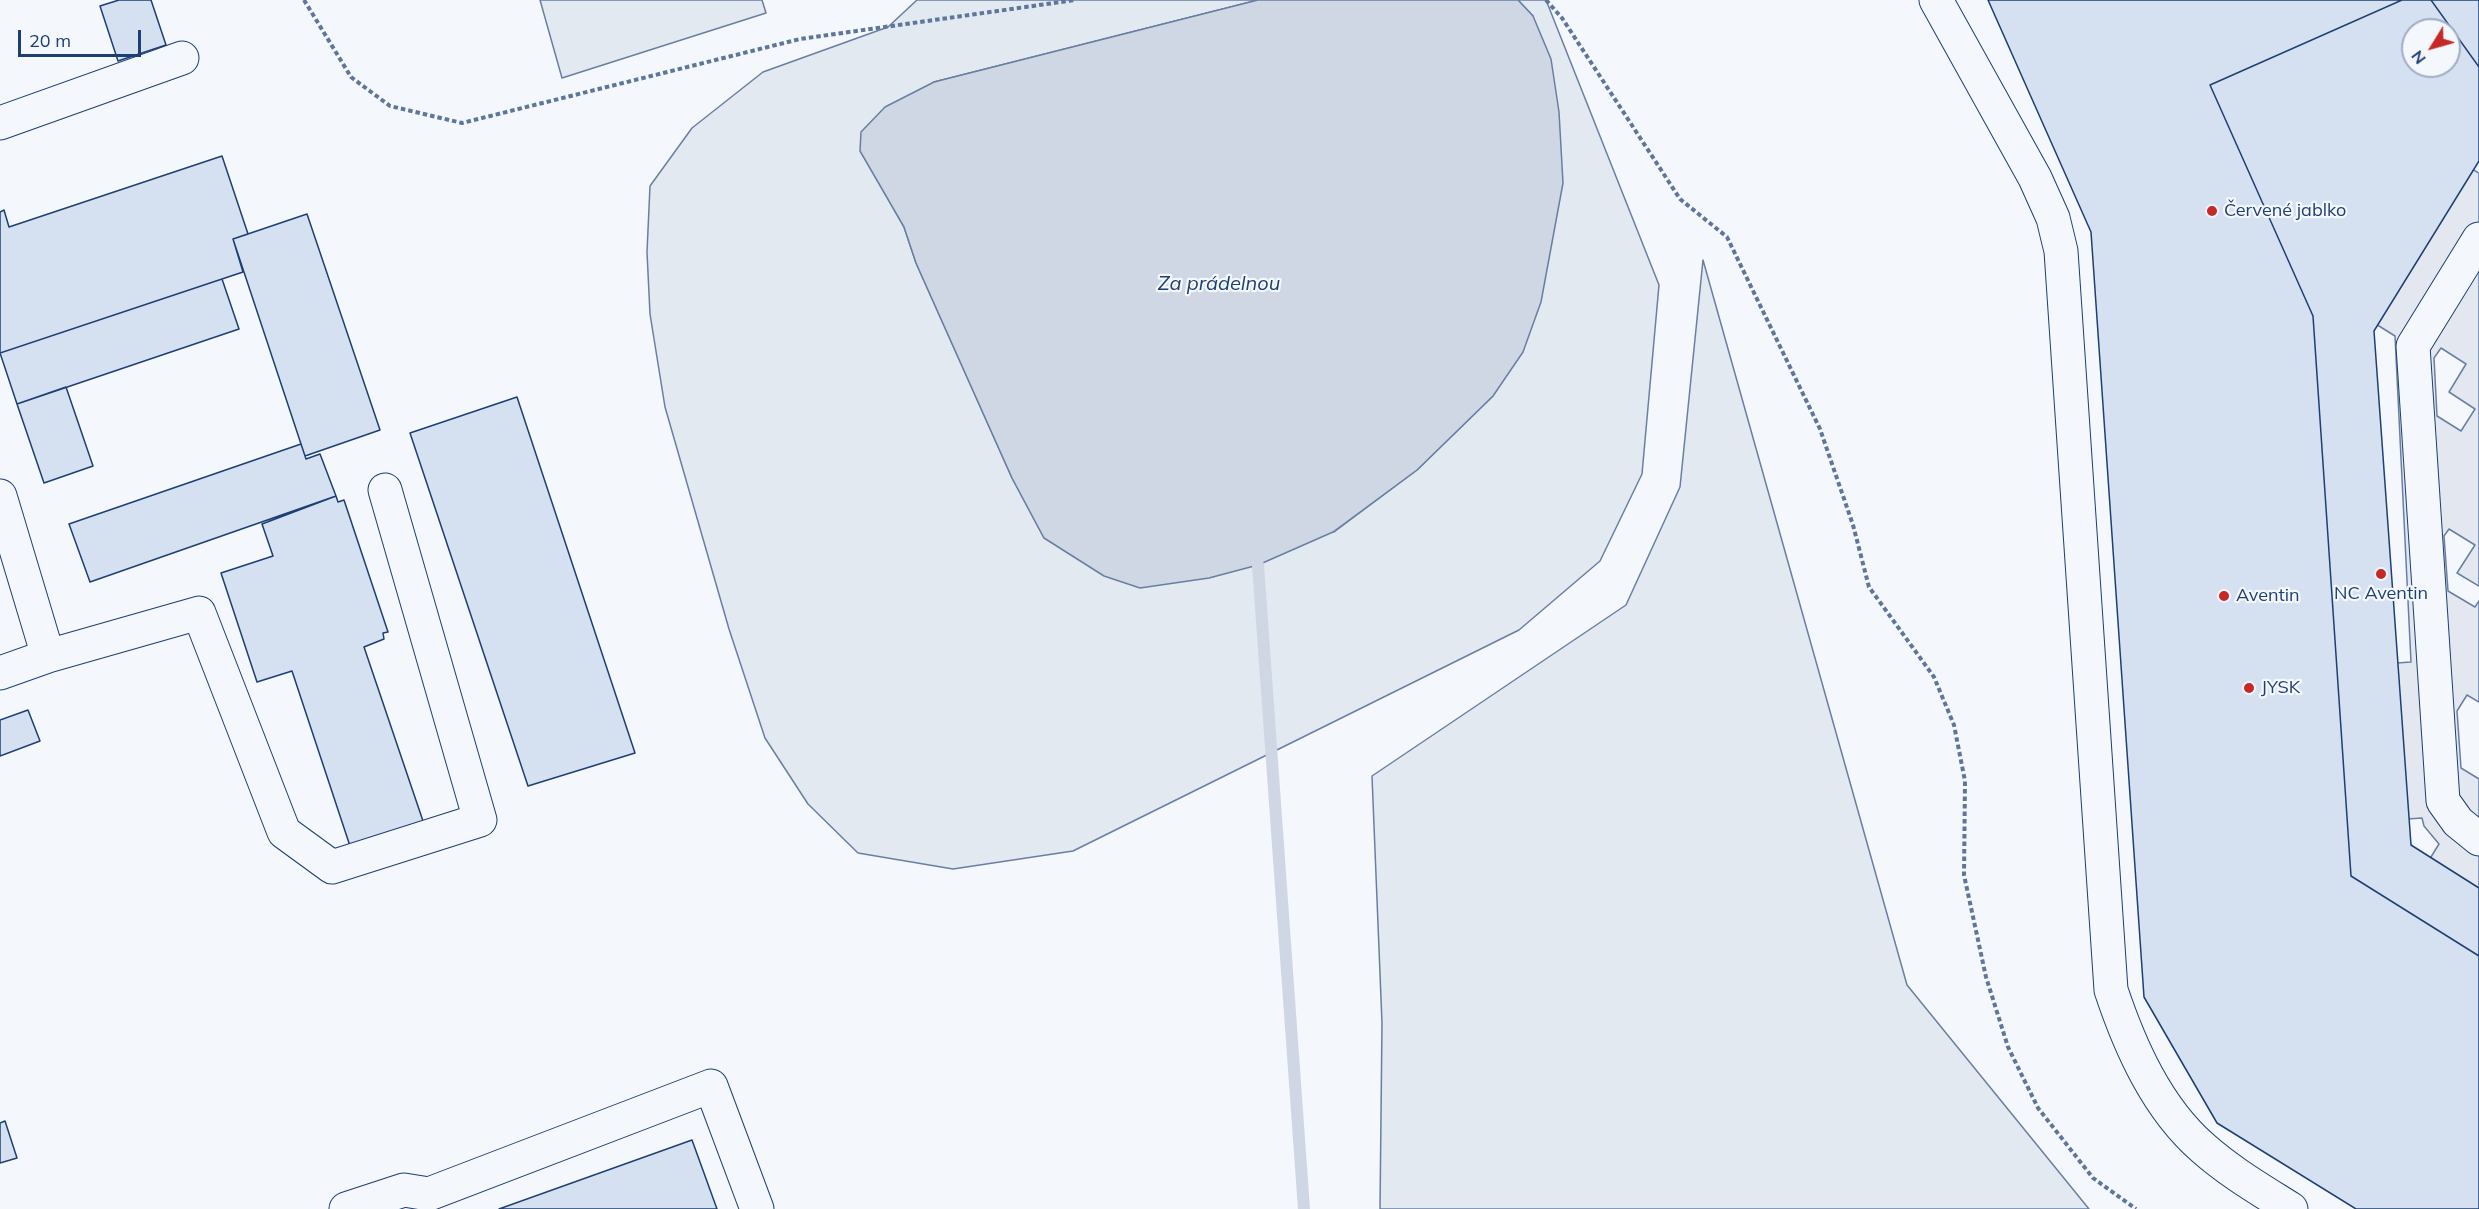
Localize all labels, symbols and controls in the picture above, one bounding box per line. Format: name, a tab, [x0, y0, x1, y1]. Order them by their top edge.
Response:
scale bar	[21, 18, 144, 56]
north arrow	[2401, 18, 2461, 78]
text: 20 m	[29, 29, 71, 52]
text: N	[2407, 47, 2430, 68]
place label: Červené jablko	[2224, 200, 2346, 222]
marker: Červené jablko	[2205, 204, 2219, 218]
water label: Za prádelnou	[1158, 272, 1280, 296]
marker: NC Aventin	[2374, 567, 2388, 581]
place label: NC Aventin	[2334, 583, 2428, 605]
place label: Aventin	[2236, 585, 2300, 607]
marker: Aventin	[2217, 589, 2231, 603]
place label: JYSK	[2261, 677, 2300, 699]
marker: JYSK	[2242, 681, 2256, 695]

